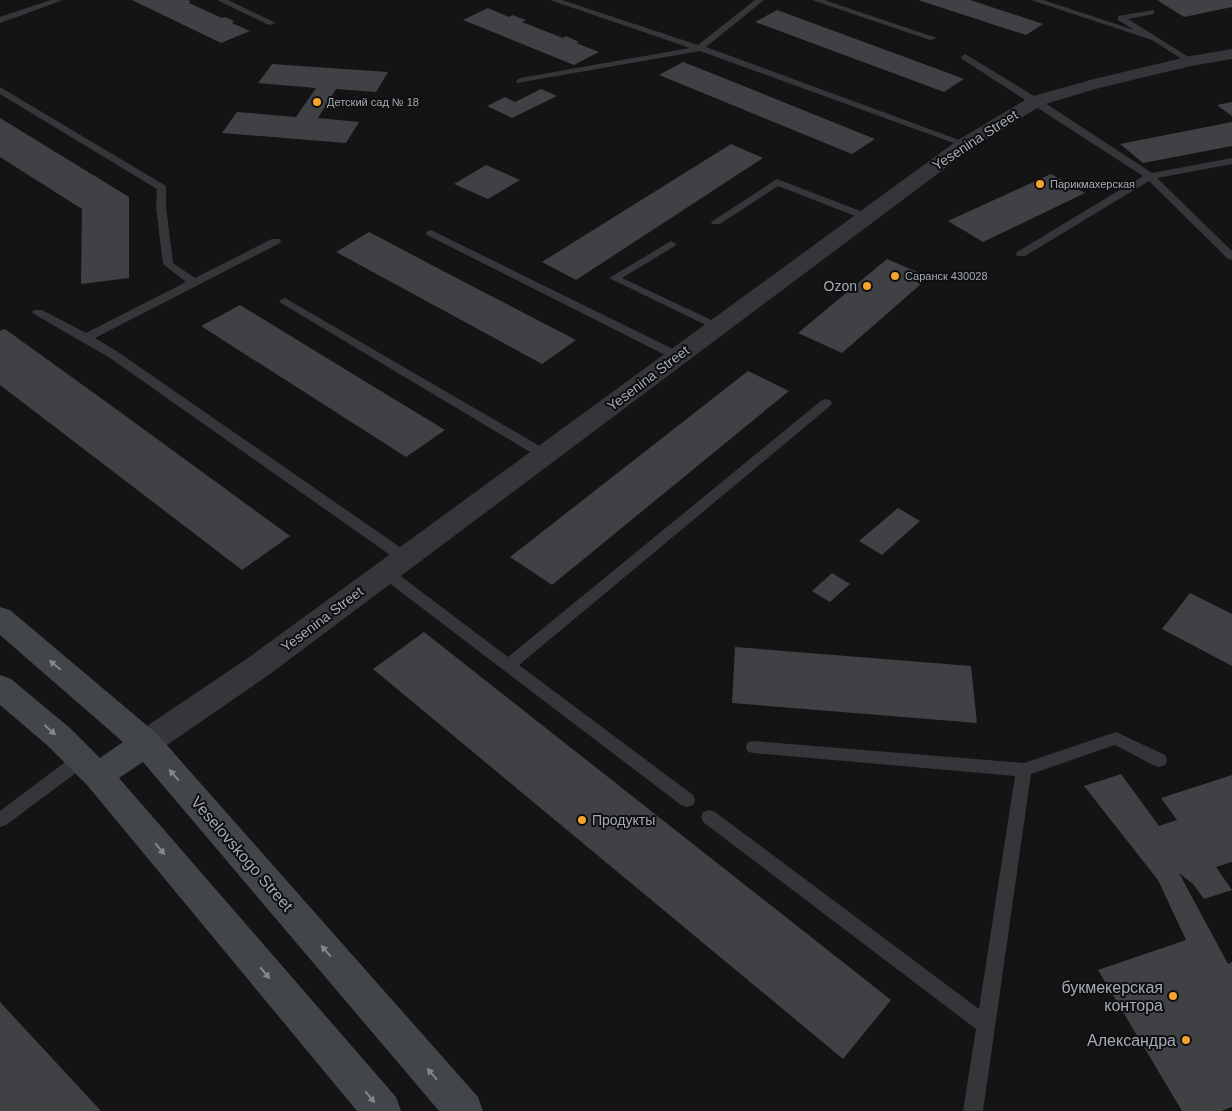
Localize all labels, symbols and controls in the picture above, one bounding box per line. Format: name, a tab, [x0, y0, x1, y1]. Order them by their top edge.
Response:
marker: Детский сад № 18	[311, 96, 323, 108]
place label: Детский сад № 18	[327, 96, 419, 108]
street label: Yesenina Street	[929, 106, 1021, 173]
marker: Парикмахерская	[1034, 178, 1046, 190]
place label: Парикмахерская	[1050, 178, 1135, 190]
marker: Саранск 430028	[889, 270, 901, 282]
place label: Саранск 430028	[905, 270, 988, 282]
place label: Ozon	[824, 278, 857, 294]
marker: Ozon	[861, 280, 873, 292]
street label: Yesenina Street	[604, 342, 692, 414]
street label: Yesenina Street	[278, 583, 366, 655]
one-way arrow	[49, 659, 62, 670]
one-way arrow	[44, 724, 57, 735]
one-way arrow	[169, 769, 180, 781]
street label: Veselovskogo Street	[188, 793, 297, 915]
place label: Продукты	[592, 812, 655, 828]
marker: Продукты	[576, 814, 588, 826]
one-way arrow	[154, 843, 165, 856]
one-way arrow	[321, 945, 332, 957]
one-way arrow	[259, 967, 271, 979]
place label: букмекерская контора	[1061, 979, 1163, 1014]
marker: букмекерская контора	[1167, 990, 1179, 1002]
place label: Александра	[1087, 1032, 1176, 1049]
marker: Александра	[1180, 1034, 1192, 1046]
one-way arrow	[427, 1068, 438, 1080]
one-way arrow	[364, 1091, 376, 1103]

